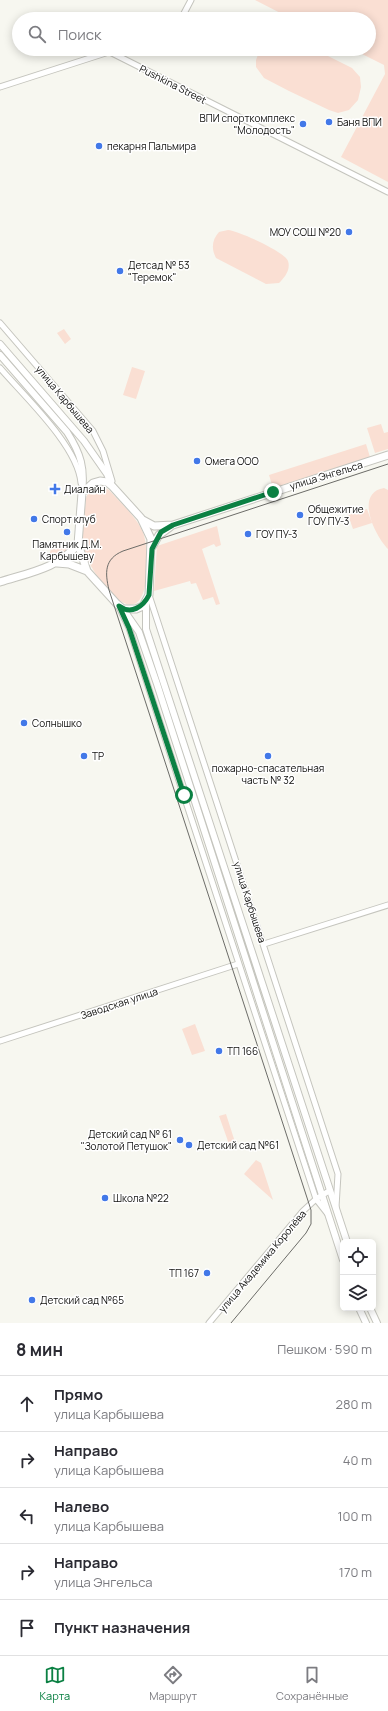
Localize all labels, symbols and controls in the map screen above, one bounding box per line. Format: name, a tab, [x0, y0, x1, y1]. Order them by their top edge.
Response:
search box	[12, 12, 376, 56]
icon: search	[26, 23, 48, 45]
text: Поиск	[58, 24, 102, 45]
street label: Pushkina Street	[137, 61, 209, 107]
place label: ВПИ спорткомплекс "Молодость"	[200, 111, 295, 137]
place label: Баня ВПИ	[337, 115, 382, 129]
marker: Баня ВПИ	[324, 117, 334, 127]
marker: ВПИ спорткомплекс "Молодость"	[298, 119, 308, 129]
place label: пекарня Пальмира	[107, 139, 196, 153]
marker: пекарня Пальмира	[94, 141, 104, 151]
place label: МОУ СОШ №20	[270, 225, 341, 239]
marker: МОУ СОШ №20	[344, 227, 354, 237]
place label: Детсад № 53 "Теремок"	[128, 258, 190, 284]
marker: Детсад № 53 "Теремок"	[115, 266, 125, 276]
street label: улица Карбышева	[32, 362, 98, 436]
place label: Омега ООО	[205, 454, 259, 468]
marker: Омега ООО	[192, 456, 202, 466]
street label: улица Энгельса	[288, 457, 364, 493]
place label: Диалайн	[64, 482, 106, 496]
marker: Диалайн	[49, 483, 61, 495]
route end	[264, 483, 282, 501]
place label: Общежитие ГОУ ПУ-3	[308, 502, 364, 528]
marker: Общежитие ГОУ ПУ-3	[295, 510, 305, 520]
place label: Спорт клуб	[42, 512, 96, 526]
marker: Спорт клуб	[29, 514, 39, 524]
marker: Памятник Д.М. Карбышеву	[62, 527, 72, 537]
place label: ГОУ ПУ-3	[256, 527, 297, 541]
marker: ГОУ ПУ-3	[243, 529, 253, 539]
place label: Памятник Д.М. Карбышеву	[32, 537, 102, 563]
place label: Солнышко	[32, 716, 82, 730]
marker: Солнышко	[19, 718, 29, 728]
place label: ТР	[92, 749, 104, 763]
marker: ТР	[79, 751, 89, 761]
marker: пожарно-спасательная часть № 32	[263, 751, 273, 761]
place label: пожарно-спасательная часть № 32	[212, 761, 324, 787]
route start	[175, 786, 193, 804]
street label: улица Карбышева	[230, 860, 270, 944]
street label: Заводская улица	[79, 984, 159, 1022]
place label: ТП 166	[227, 1044, 258, 1058]
marker: ТП 166	[214, 1046, 224, 1056]
place label: Детский сад № 61 "Золотой Петушок"	[81, 1127, 172, 1153]
marker: Детский сад № 61 "Золотой Петушок"	[175, 1135, 185, 1145]
place label: Детский сад №61	[197, 1138, 279, 1152]
marker: Детский сад №61	[184, 1140, 194, 1150]
place label: Школа №22	[113, 1191, 169, 1205]
marker: Школа №22	[100, 1193, 110, 1203]
street label: улица Академика Королёва	[215, 1207, 309, 1315]
map controls	[340, 1239, 376, 1311]
button: locate	[340, 1239, 376, 1275]
place label: ТП 167	[169, 1266, 199, 1280]
marker: ТП 167	[202, 1268, 212, 1278]
button: layers	[340, 1275, 376, 1311]
place label: Детский сад №65	[40, 1293, 124, 1307]
marker: Детский сад №65	[27, 1295, 37, 1305]
text: 8 мин	[16, 1338, 63, 1361]
text: Пешком · 590 m	[277, 1340, 372, 1358]
text: Прямо	[54, 1384, 103, 1405]
icon: ahead	[16, 1393, 38, 1415]
text: 280 m	[335, 1395, 372, 1413]
text: улица Карбышева	[54, 1405, 164, 1423]
text: Направо	[54, 1440, 118, 1461]
icon: right	[16, 1449, 38, 1471]
text: 40 m	[343, 1451, 372, 1469]
text: улица Карбышева	[54, 1461, 164, 1479]
text: Налево	[54, 1496, 109, 1517]
icon: left	[16, 1505, 38, 1527]
text: 100 m	[337, 1507, 372, 1525]
text: улица Карбышева	[54, 1517, 164, 1535]
text: Направо	[54, 1552, 118, 1573]
icon: right	[16, 1561, 38, 1583]
text: 170 m	[339, 1563, 372, 1581]
text: улица Энгельса	[54, 1573, 153, 1591]
icon: arrive	[16, 1617, 38, 1639]
text: Пункт назначения	[54, 1617, 190, 1638]
tab: Карта	[40, 1664, 70, 1703]
tab: Маршрут	[149, 1664, 197, 1703]
tab: Сохранённые	[276, 1664, 348, 1703]

